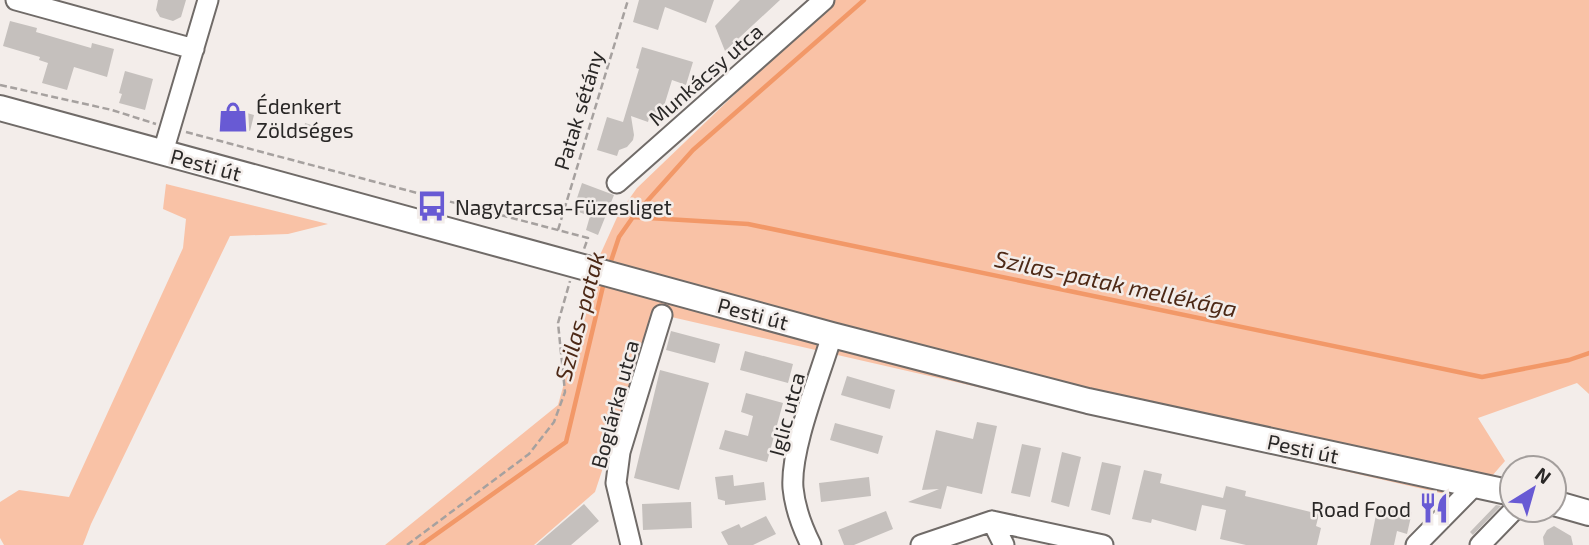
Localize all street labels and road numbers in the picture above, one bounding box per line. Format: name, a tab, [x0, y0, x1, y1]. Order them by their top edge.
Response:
street label: Munkácsy utca	[643, 18, 767, 130]
street label: Patak sétány	[548, 47, 608, 173]
street label: Pesti út	[168, 143, 244, 185]
street label: Pesti út	[715, 292, 791, 334]
street label: Boglárka utca	[585, 337, 643, 471]
street label: Iglic utca	[763, 370, 809, 458]
street label: Pesti út	[1265, 428, 1341, 468]

